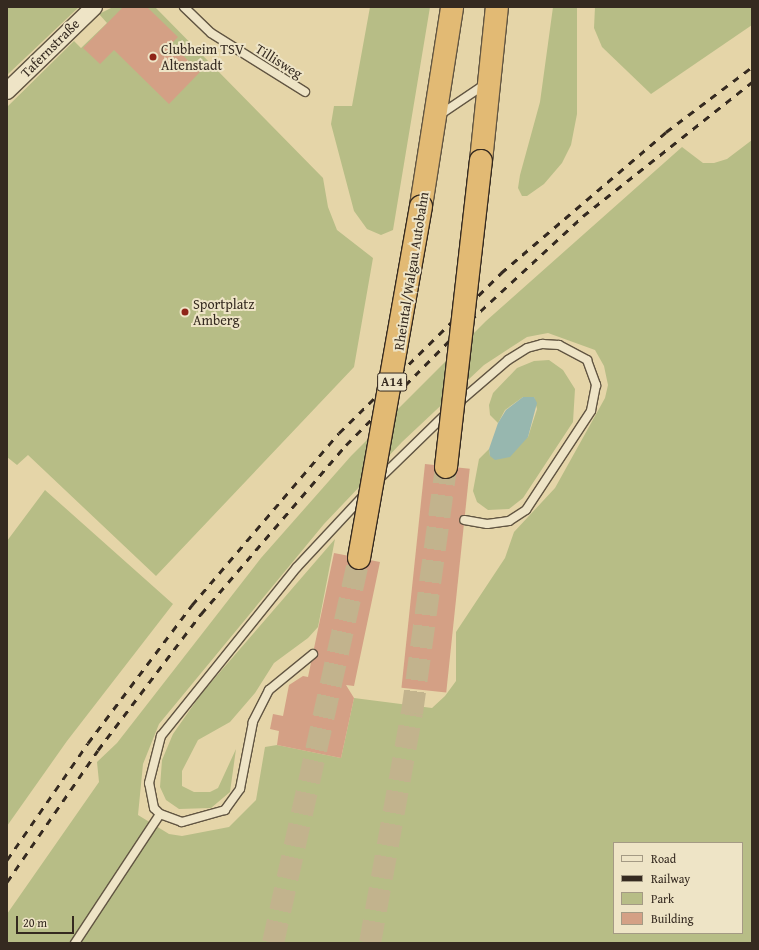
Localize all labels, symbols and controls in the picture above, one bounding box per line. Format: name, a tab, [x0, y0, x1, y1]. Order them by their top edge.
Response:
street label: Tafernstraße	[17, 15, 83, 81]
street label: Tillisweg	[252, 40, 306, 82]
place label: Clubheim TSV Altenstadt	[161, 41, 244, 74]
marker: Clubheim TSV Altenstadt	[148, 52, 158, 62]
street label: Rheintal/Walgau Autobahn	[390, 191, 432, 351]
place label: Sportplatz Amberg	[193, 296, 254, 328]
marker: Sportplatz Amberg	[180, 307, 190, 317]
road number: A14	[377, 371, 407, 393]
legend	[613, 842, 743, 934]
text: Road	[651, 850, 676, 867]
text: Railway	[651, 870, 690, 887]
text: Park	[651, 890, 674, 907]
scale bar	[18, 908, 76, 934]
text: Building	[651, 910, 694, 927]
text: 20 m	[23, 914, 47, 931]

